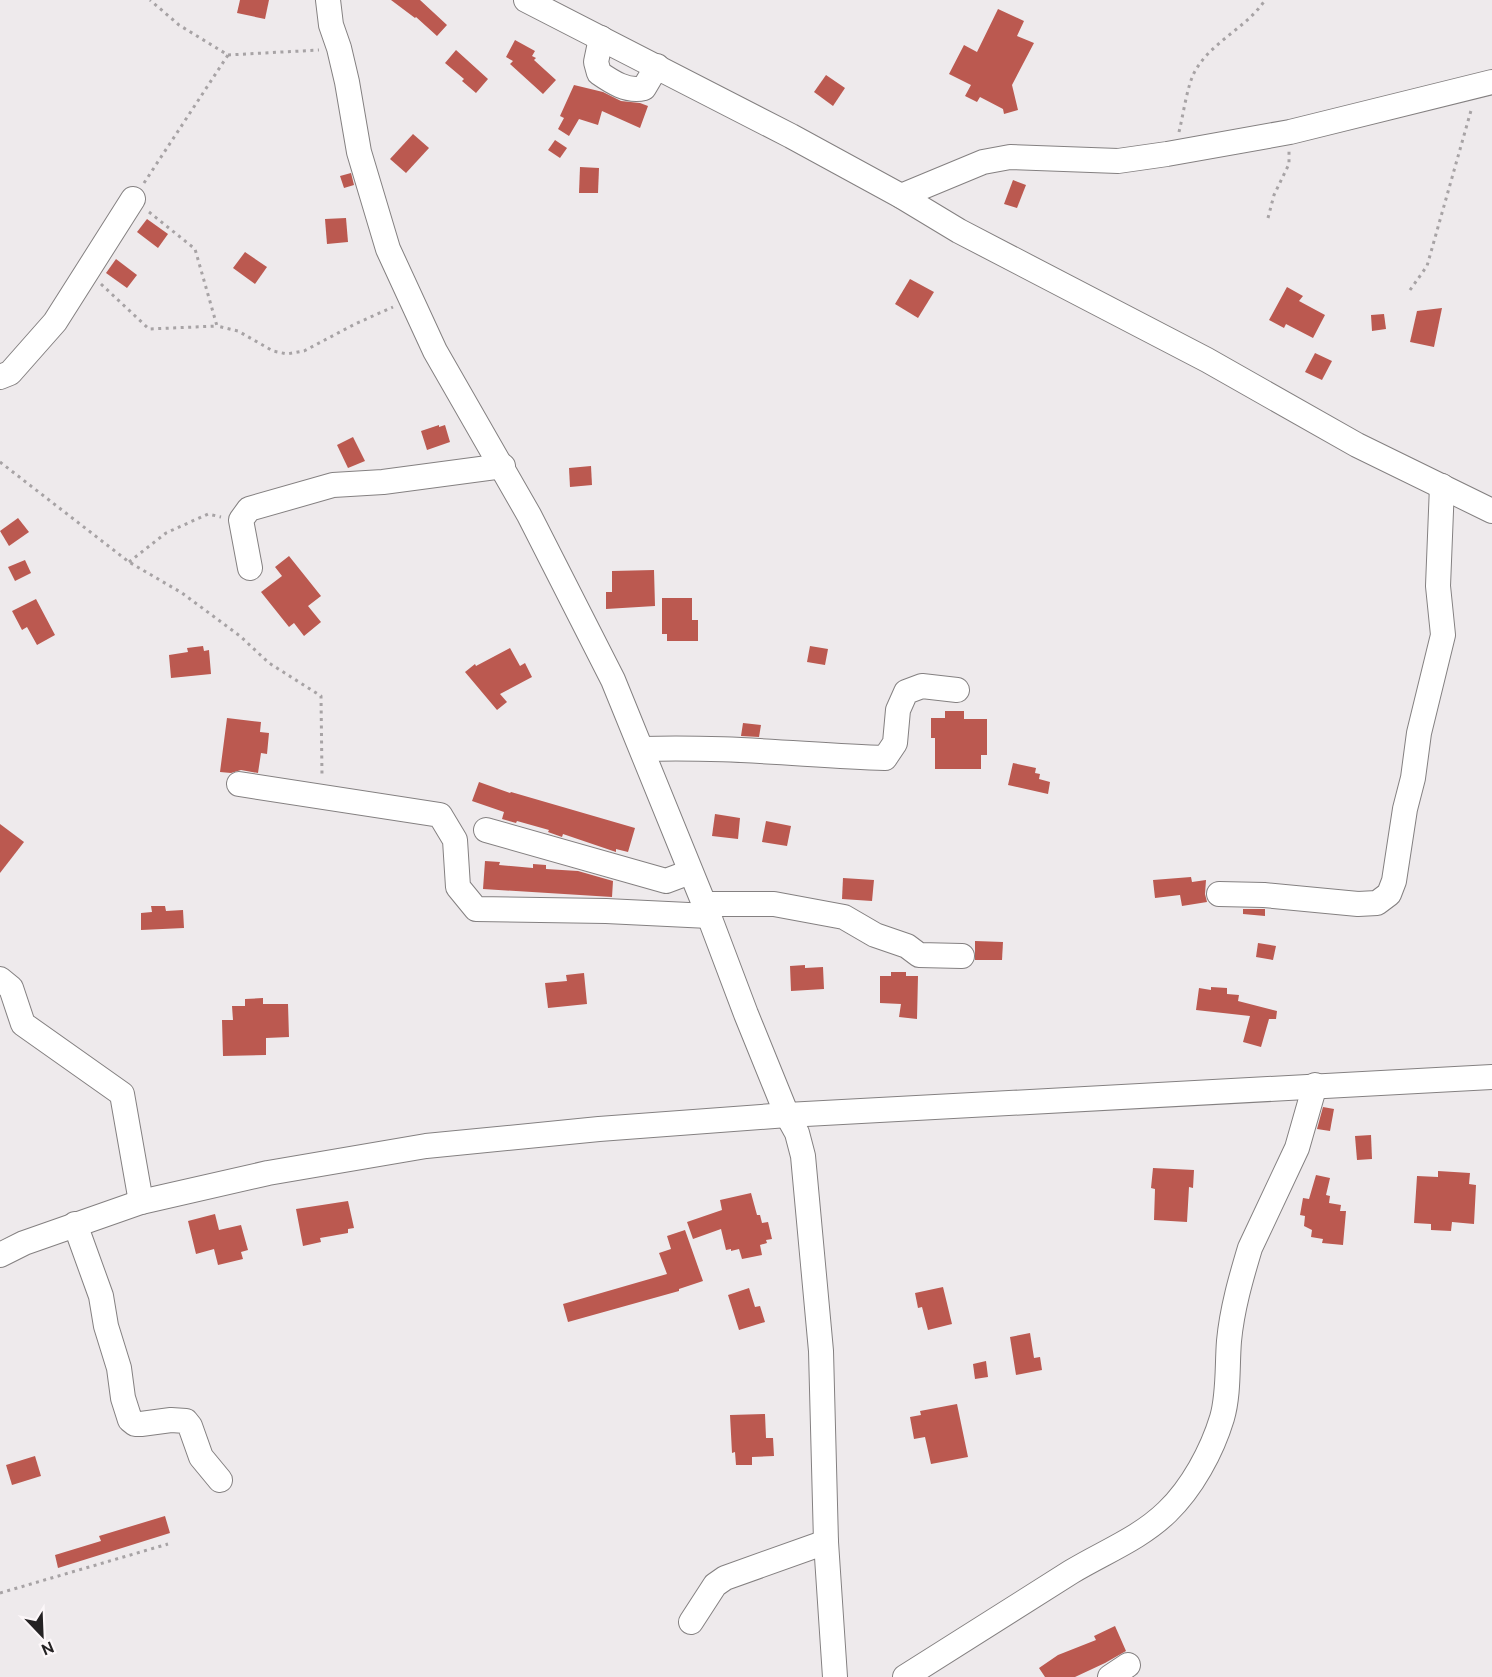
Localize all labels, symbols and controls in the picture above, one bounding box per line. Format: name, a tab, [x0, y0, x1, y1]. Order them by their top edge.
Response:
north arrow	[12, 1605, 72, 1665]
text: N	[39, 1638, 57, 1659]

